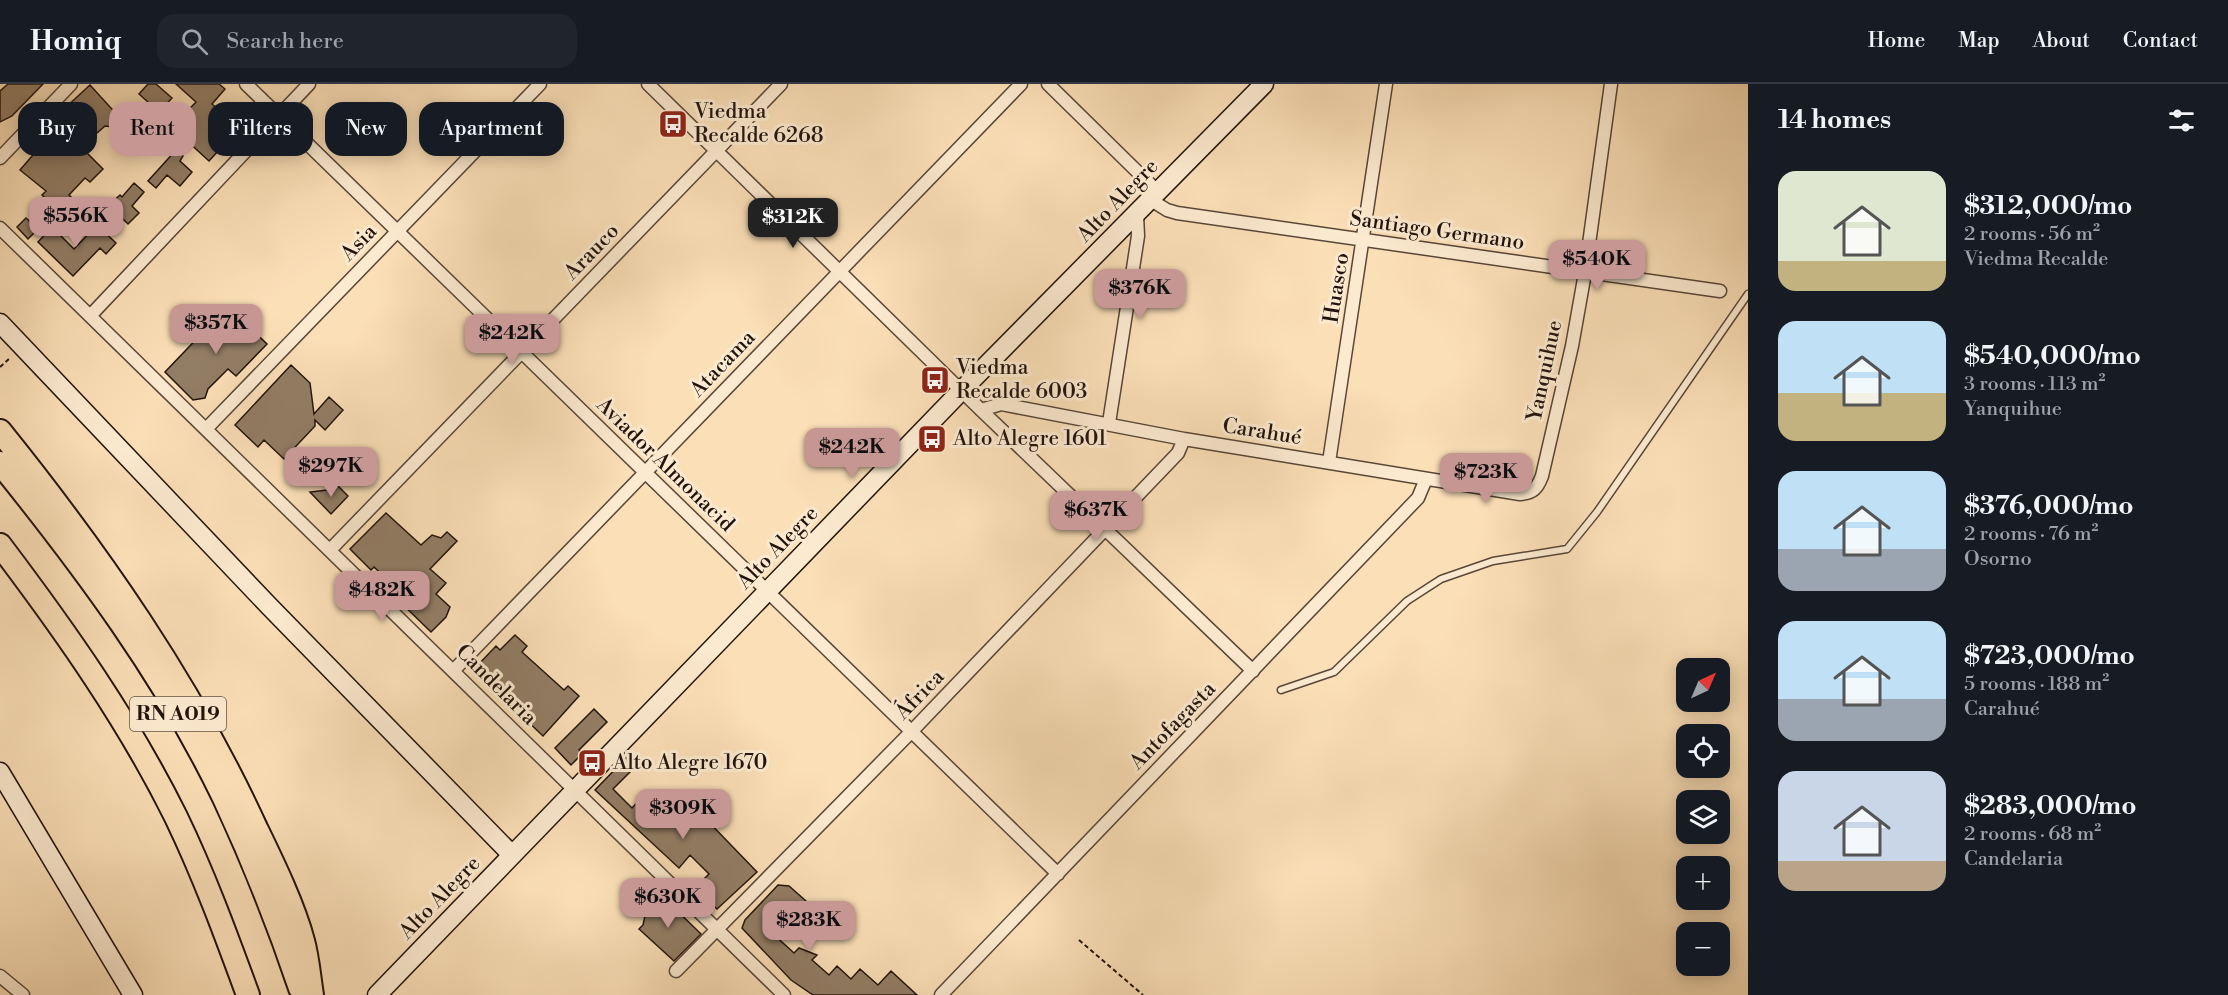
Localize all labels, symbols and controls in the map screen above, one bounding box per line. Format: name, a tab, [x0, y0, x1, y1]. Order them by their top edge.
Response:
search box	[157, 14, 577, 68]
text: Homiq	[30, 24, 121, 59]
icon: search	[178, 25, 211, 58]
text: Search here	[226, 28, 344, 55]
text: Home	[1868, 28, 1925, 54]
text: Map	[1958, 28, 2000, 54]
text: About	[2033, 28, 2090, 54]
text: Contact	[2123, 28, 2198, 54]
place label: Viedma Recalde 6268	[693, 99, 824, 149]
chip: Buy	[18, 102, 97, 156]
chip: Rent	[109, 102, 196, 156]
chip: Filters	[208, 102, 313, 156]
chip: New	[325, 102, 407, 156]
chip: Apartment	[419, 102, 564, 156]
text: 14 homes	[1778, 104, 1891, 136]
icon: filters	[2165, 104, 2198, 137]
bus stop icon: Viedma Recalde 6268	[657, 108, 689, 140]
street label: Alto Alegre	[1071, 154, 1164, 249]
text: $312,000/mo	[1964, 190, 2132, 222]
icon: home	[1826, 195, 1898, 267]
pin: $556K	[34, 197, 118, 248]
pin: $312K	[751, 198, 835, 249]
text: $556K	[43, 204, 109, 229]
text: $312K	[762, 205, 824, 230]
street label: Santiago Germano	[1348, 206, 1526, 256]
street label: Arauco	[558, 218, 625, 286]
street label: Asia	[335, 219, 383, 268]
text: 2 rooms · 56 m²	[1964, 222, 2100, 247]
pin: $540K	[1555, 240, 1639, 291]
text: $540K	[1563, 247, 1631, 272]
text: Viedma Recalde	[1964, 247, 2108, 272]
street label: Huasco	[1319, 251, 1355, 325]
pin: $376K	[1098, 269, 1182, 320]
text: $376K	[1108, 276, 1172, 301]
pin: $357K	[174, 304, 258, 355]
text: $357K	[184, 311, 248, 336]
pin: $242K	[470, 314, 554, 365]
street label: Yanquihue	[1521, 318, 1568, 425]
text: $242K	[479, 321, 545, 346]
street label: Atacama	[684, 325, 761, 404]
text: $540,000/mo	[1964, 340, 2141, 372]
icon: home	[1826, 345, 1898, 417]
place label: Viedma Recalde 6003	[955, 355, 1087, 405]
bus stop icon: Viedma Recalde 6003	[919, 364, 951, 396]
text: 3 rooms · 113 m²	[1964, 372, 2105, 397]
street label: Aviador Almonacid	[590, 392, 740, 538]
text: Yanquihue	[1964, 397, 2062, 422]
street label: Carahué	[1221, 413, 1303, 451]
bus stop icon: Alto Alegre 1601	[916, 423, 948, 455]
place label: Alto Alegre 1601	[952, 426, 1107, 452]
pin: $242K	[810, 428, 894, 479]
text: $242K	[819, 435, 885, 460]
pin: $297K	[289, 447, 373, 498]
pin: $723K	[1444, 453, 1528, 504]
text: $297K	[299, 454, 364, 479]
text: $723K	[1454, 460, 1518, 485]
text: $376,000/mo	[1964, 490, 2134, 522]
pin: $637K	[1054, 491, 1138, 542]
icon: home	[1826, 495, 1898, 567]
text: $637K	[1064, 498, 1128, 523]
street label: Alto Alegre	[731, 501, 824, 596]
text: 2 rooms · 76 m²	[1964, 522, 2098, 547]
text: Osorno	[1964, 547, 2032, 572]
pin: $482K	[340, 571, 424, 622]
text: $482K	[349, 578, 415, 603]
street label: Candelaria	[450, 639, 542, 731]
text: $723,000/mo	[1964, 640, 2135, 672]
icon: home	[1826, 645, 1898, 717]
north arrow	[1676, 658, 1730, 712]
map controls	[1676, 658, 1730, 976]
street label: África	[888, 663, 950, 726]
text: 5 rooms · 188 m²	[1964, 672, 2109, 697]
street label: Antofagasta	[1124, 676, 1222, 776]
road number: RN A019	[130, 697, 226, 731]
text: Carahué	[1964, 697, 2040, 722]
button: locate	[1676, 724, 1730, 778]
bus stop icon: Alto Alegre 1670	[576, 747, 608, 779]
place label: Alto Alegre 1670	[612, 750, 767, 776]
pin: $309K	[641, 789, 725, 840]
button: layers	[1676, 790, 1730, 844]
text: $283,000/mo	[1964, 790, 2137, 822]
icon: home	[1826, 795, 1898, 867]
text: $309K	[649, 796, 717, 821]
text: 2 rooms · 68 m²	[1964, 822, 2101, 847]
text: Candelaria	[1964, 847, 2063, 872]
street label: Alto Alegre	[393, 851, 486, 946]
button: +	[1676, 856, 1730, 910]
pin: $630K	[626, 878, 710, 929]
text: $630K	[634, 885, 702, 910]
pin: $283K	[767, 901, 851, 952]
text: $283K	[776, 908, 842, 933]
button: −	[1676, 922, 1730, 976]

